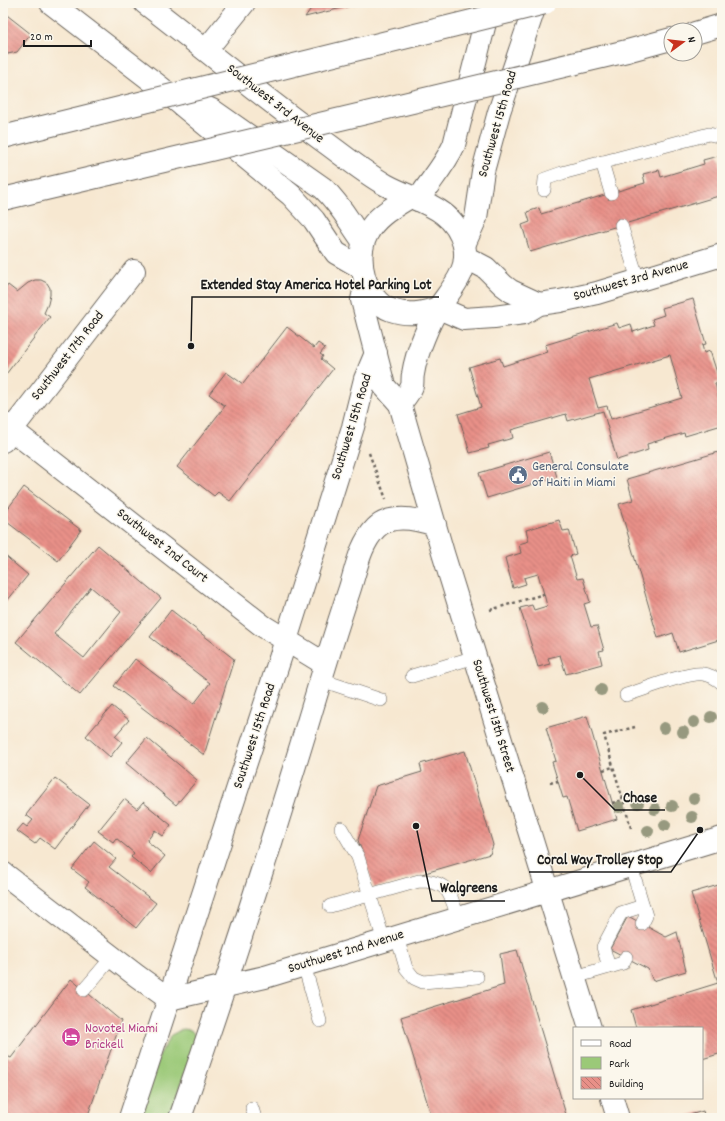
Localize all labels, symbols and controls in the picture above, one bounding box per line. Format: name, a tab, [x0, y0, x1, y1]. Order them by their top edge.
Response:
scale bar	[24, 22, 91, 48]
north arrow	[663, 22, 703, 62]
text: 20 m	[30, 29, 53, 46]
text: N	[682, 35, 699, 45]
street label: Southwest 3rd Avenue	[222, 60, 328, 148]
street label: Southwest 15th Road	[473, 68, 523, 180]
street label: Southwest 3rd Avenue	[571, 255, 691, 307]
callout: Extended Stay America Hotel Parking Lot	[192, 270, 439, 297]
text: Extended Stay America Hotel Parking Lot	[200, 275, 432, 297]
street label: Southwest 17th Road	[27, 307, 109, 405]
street label: Southwest 15th Road	[326, 371, 378, 483]
place label: General Consulate of Haiti in Miami	[532, 457, 629, 493]
public building icon: General Consulate of Haiti in Miami	[507, 464, 529, 486]
street label: Southwest 2nd Court	[112, 504, 212, 588]
street label: Southwest 13th Street	[466, 657, 520, 775]
street label: Southwest 15th Road	[228, 681, 282, 791]
callout: Chase	[615, 783, 665, 810]
text: Chase	[623, 788, 658, 810]
callout: Coral Way Trolley Stop	[529, 845, 671, 872]
text: Coral Way Trolley Stop	[537, 850, 663, 872]
callout: Walgreens	[432, 874, 505, 901]
text: Walgreens	[440, 878, 498, 900]
street label: Southwest 2nd Avenue	[286, 925, 406, 979]
place label: Novotel Miami Brickell	[85, 1019, 158, 1055]
hotel icon: Novotel Miami Brickell	[60, 1026, 82, 1048]
legend	[573, 1027, 703, 1099]
text: Road	[609, 1036, 631, 1053]
text: Park	[609, 1056, 630, 1073]
text: Building	[609, 1076, 644, 1093]

